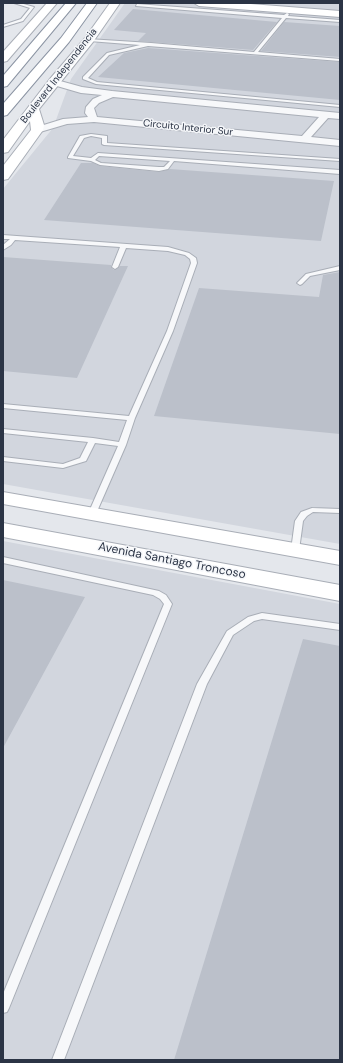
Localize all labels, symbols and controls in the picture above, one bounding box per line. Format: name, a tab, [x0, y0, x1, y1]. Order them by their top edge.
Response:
street label: Boulevard Independencia	[18, 26, 100, 126]
street label: Circuito Interior Sur	[142, 117, 234, 139]
street label: Avenida Santiago Troncoso	[97, 540, 247, 582]

